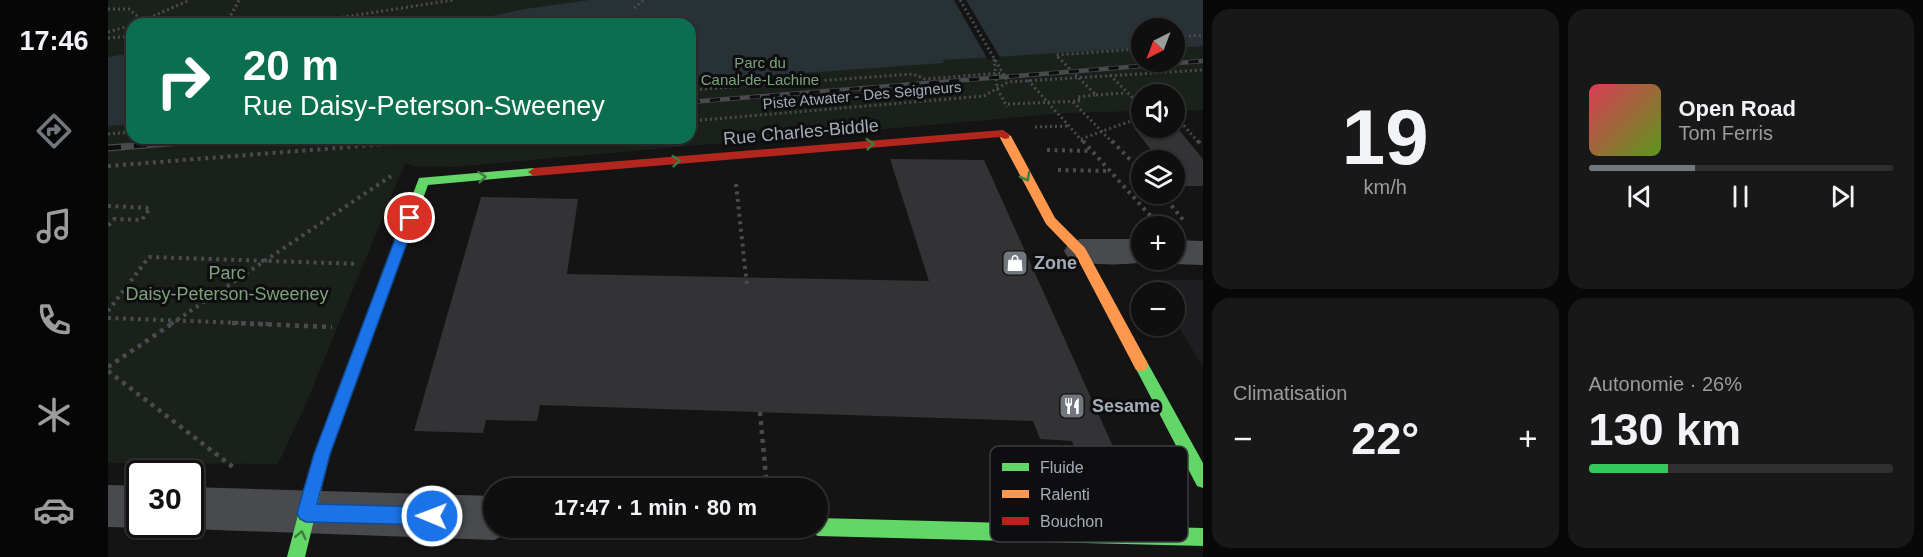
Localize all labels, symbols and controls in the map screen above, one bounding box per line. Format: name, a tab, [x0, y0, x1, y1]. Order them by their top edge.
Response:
north arrow	[1131, 18, 1185, 72]
map controls	[1131, 18, 1185, 336]
text: 17:46	[19, 26, 89, 56]
icon: right	[144, 42, 222, 120]
text: 20 m	[243, 42, 339, 89]
park label: Parc du Canal-de-Lachine	[701, 54, 819, 88]
street label: Piste Atwater - Des Seigneurs	[762, 78, 962, 112]
button: sound	[1131, 84, 1185, 138]
text: Rue Daisy-Peterson-Sweeney	[243, 91, 605, 121]
text: 19	[1342, 93, 1429, 181]
text: Open Road	[1679, 96, 1796, 121]
icon: directions	[33, 110, 75, 152]
street label: Rue Charles-Biddle	[722, 115, 880, 149]
text: Tom Ferris	[1679, 122, 1773, 144]
one-way arrow	[866, 138, 875, 151]
button: layers	[1131, 150, 1185, 204]
one-way arrow	[671, 155, 681, 168]
one-way arrow	[1019, 170, 1030, 181]
one-way arrow	[477, 171, 486, 184]
text: km/h	[1364, 176, 1407, 198]
icon: previous	[1623, 180, 1656, 213]
icon: pause	[1724, 180, 1757, 213]
icon: next	[1826, 180, 1859, 213]
pin	[384, 192, 435, 243]
icon: arrive	[393, 201, 426, 234]
icon: music	[33, 205, 75, 247]
button: +	[1131, 216, 1185, 270]
shop icon: Zone	[1000, 248, 1030, 278]
place label: Zone	[1034, 253, 1077, 273]
park label: Parc Daisy-Peterson-Sweeney	[125, 263, 329, 304]
button: −	[1131, 282, 1185, 336]
icon: phone	[33, 299, 75, 341]
text: Autonomie · 26%	[1589, 373, 1742, 395]
text: Climatisation	[1233, 382, 1347, 404]
restaurant icon: Sesame	[1057, 391, 1087, 421]
icon: climate	[33, 394, 75, 436]
place label: Sesame	[1092, 396, 1160, 416]
text: 130 km	[1589, 404, 1741, 455]
text: 22°	[1351, 413, 1419, 464]
text: −	[1233, 420, 1252, 457]
text: +	[1518, 420, 1538, 457]
legend	[990, 446, 1188, 542]
text: Fluide	[1040, 459, 1084, 476]
speed limit sign: 30	[126, 460, 204, 538]
position arrow	[400, 484, 464, 548]
text: Ralenti	[1040, 486, 1090, 503]
icon: car	[33, 489, 75, 531]
text: 17:47 · 1 min · 80 m	[554, 495, 757, 520]
text: Bouchon	[1040, 513, 1103, 530]
one-way arrow	[294, 530, 307, 540]

